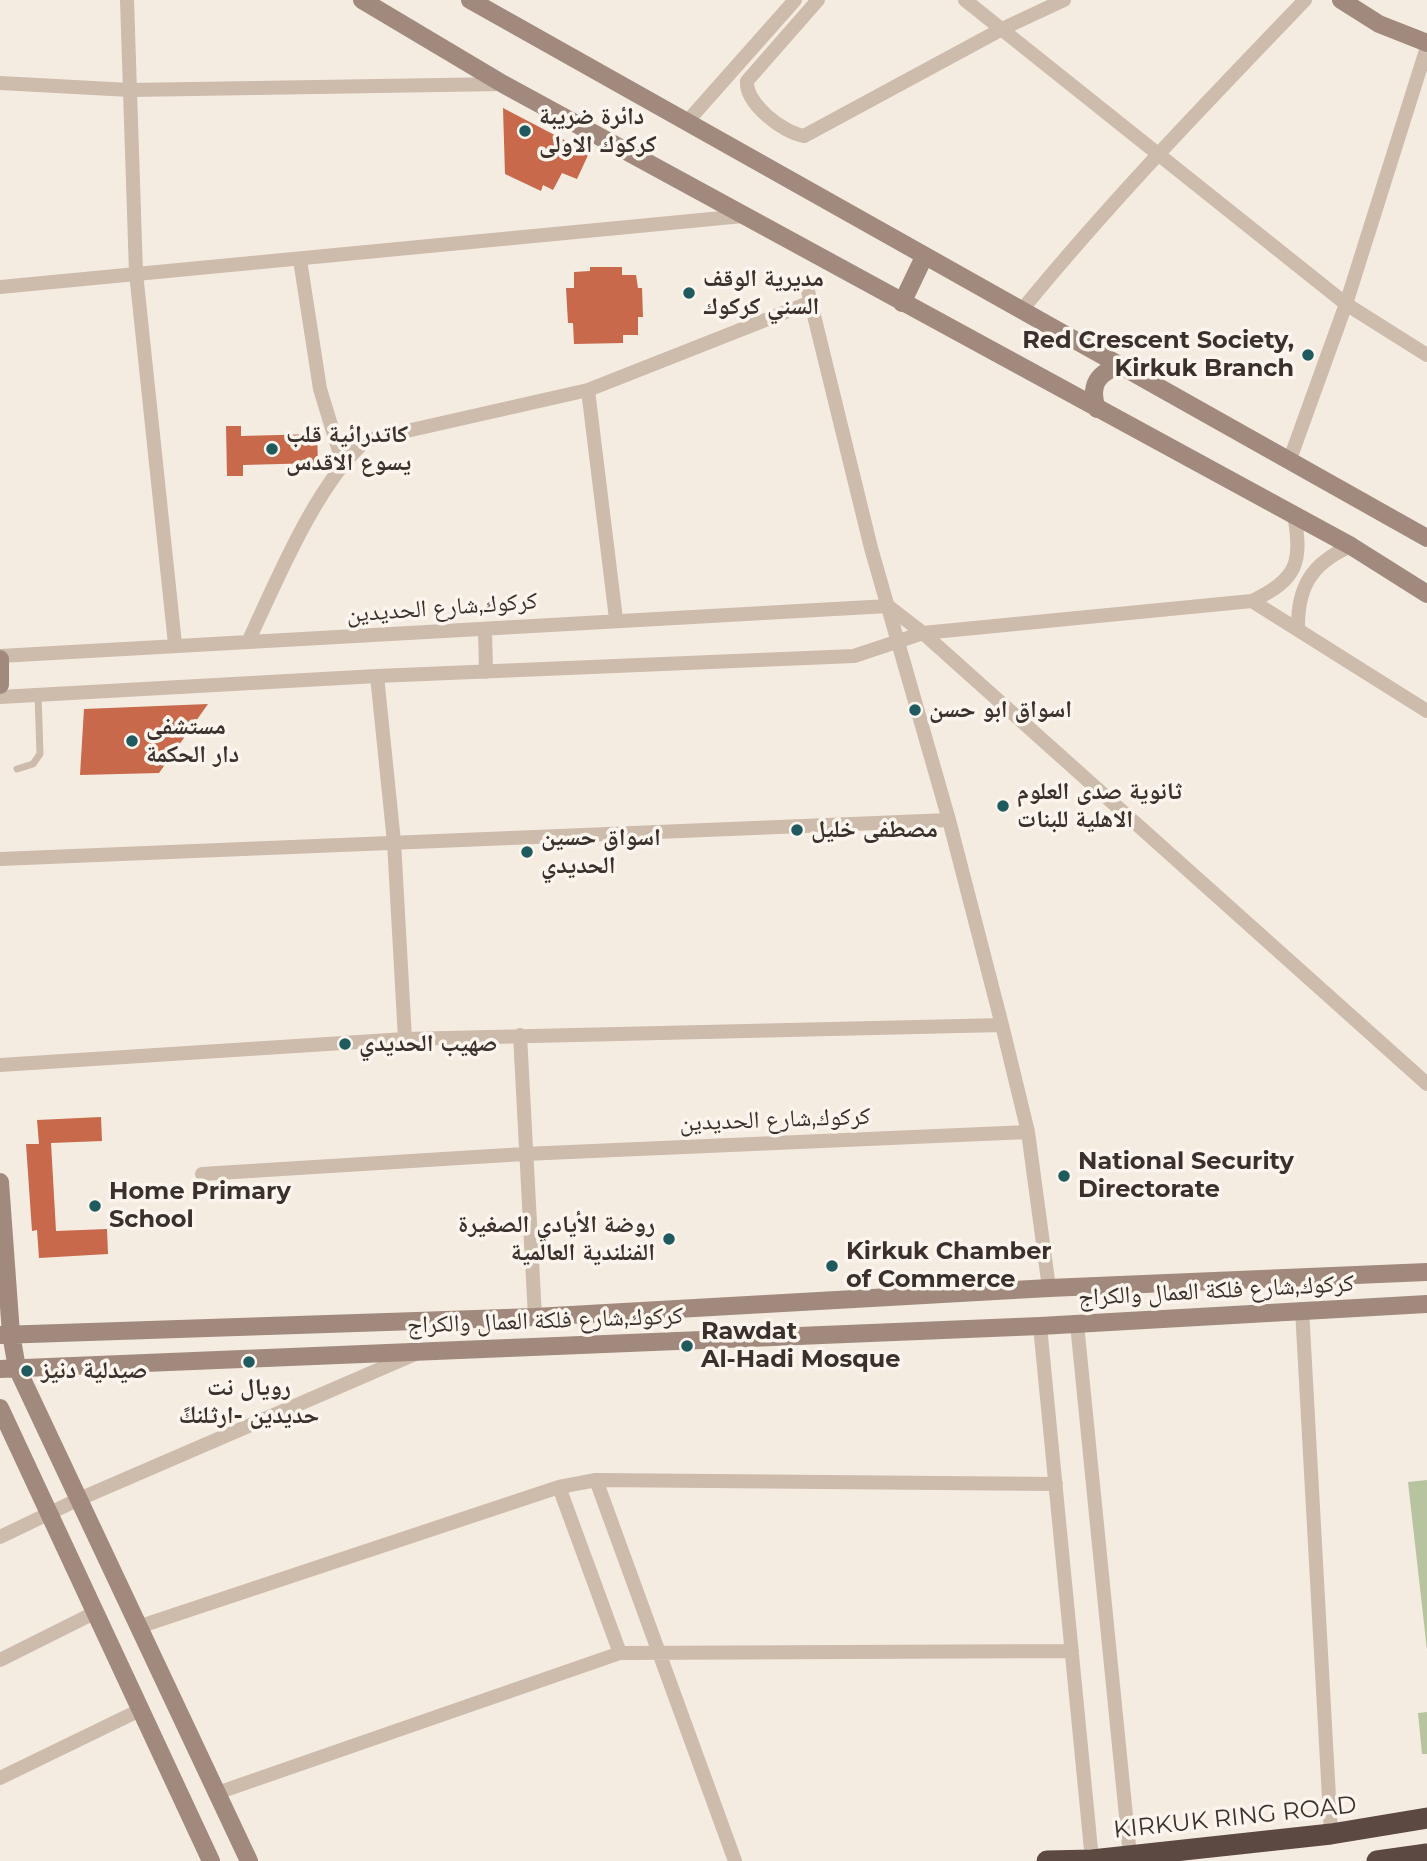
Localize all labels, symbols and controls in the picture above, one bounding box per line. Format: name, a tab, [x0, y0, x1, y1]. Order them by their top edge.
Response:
place label: دائرة ضريبة كركوك الاولى	[539, 103, 657, 159]
marker: دائرة ضريبة كركوك الاولى	[517, 123, 533, 139]
place label: مديرية الوقف السني كركوك	[703, 265, 824, 321]
marker: مديرية الوقف السني كركوك	[681, 285, 697, 301]
place label: Red Crescent Society, Kirkuk Branch	[1022, 327, 1294, 383]
marker: Red Crescent Society, Kirkuk Branch	[1300, 347, 1316, 363]
place label: كاتدرائية قلب يسوع الاقدس	[286, 421, 411, 477]
marker: كاتدرائية قلب يسوع الاقدس	[264, 441, 280, 457]
street label: كركوك,شارع الحديدين	[346, 587, 538, 629]
place label: اسواق ابو حسن	[929, 696, 1072, 724]
marker: اسواق ابو حسن	[907, 702, 923, 718]
place label: مستشفى دار الحكمة	[146, 713, 239, 769]
marker: مستشفى دار الحكمة	[124, 733, 140, 749]
place label: ثانوية صدى العلوم الاهلية للبنات	[1017, 778, 1182, 834]
marker: ثانوية صدى العلوم الاهلية للبنات	[995, 798, 1011, 814]
place label: مصطفى خليل	[811, 816, 938, 844]
marker: مصطفى خليل	[789, 822, 805, 838]
place label: اسواق حسين الحديدي	[541, 824, 661, 880]
marker: اسواق حسين الحديدي	[519, 844, 535, 860]
place label: صهيب الحديدي	[359, 1030, 497, 1058]
marker: صهيب الحديدي	[337, 1036, 353, 1052]
street label: كركوك,شارع الحديدين	[679, 1102, 871, 1138]
place label: National Security Directorate	[1078, 1148, 1294, 1204]
marker: National Security Directorate	[1056, 1168, 1072, 1184]
place label: Home Primary School	[109, 1178, 291, 1234]
marker: Home Primary School	[87, 1198, 103, 1214]
place label: روضة الأيادي الصغيرة الفنلندية العالمية	[458, 1211, 655, 1267]
marker: روضة الأيادي الصغيرة الفنلندية العالمية	[661, 1231, 677, 1247]
place label: Kirkuk Chamber of Commerce	[846, 1238, 1052, 1294]
marker: Kirkuk Chamber of Commerce	[824, 1258, 840, 1274]
street label: كركوك,شارع فلكة العمال والكراج	[1077, 1269, 1355, 1313]
street label: كركوك,شارع فلكة العمال والكراج	[406, 1302, 684, 1340]
place label: Rawdat Al-Hadi Mosque	[701, 1318, 900, 1374]
marker: Rawdat Al-Hadi Mosque	[679, 1338, 695, 1354]
marker: رويال نت حديدين -ارثلنكً	[241, 1354, 257, 1370]
place label: صيدلية دنيز	[41, 1357, 147, 1385]
marker: صيدلية دنيز	[19, 1363, 35, 1379]
place label: رويال نت حديدين -ارثلنكً	[179, 1374, 319, 1430]
street label: KIRKUK RING ROAD	[1112, 1791, 1358, 1845]

